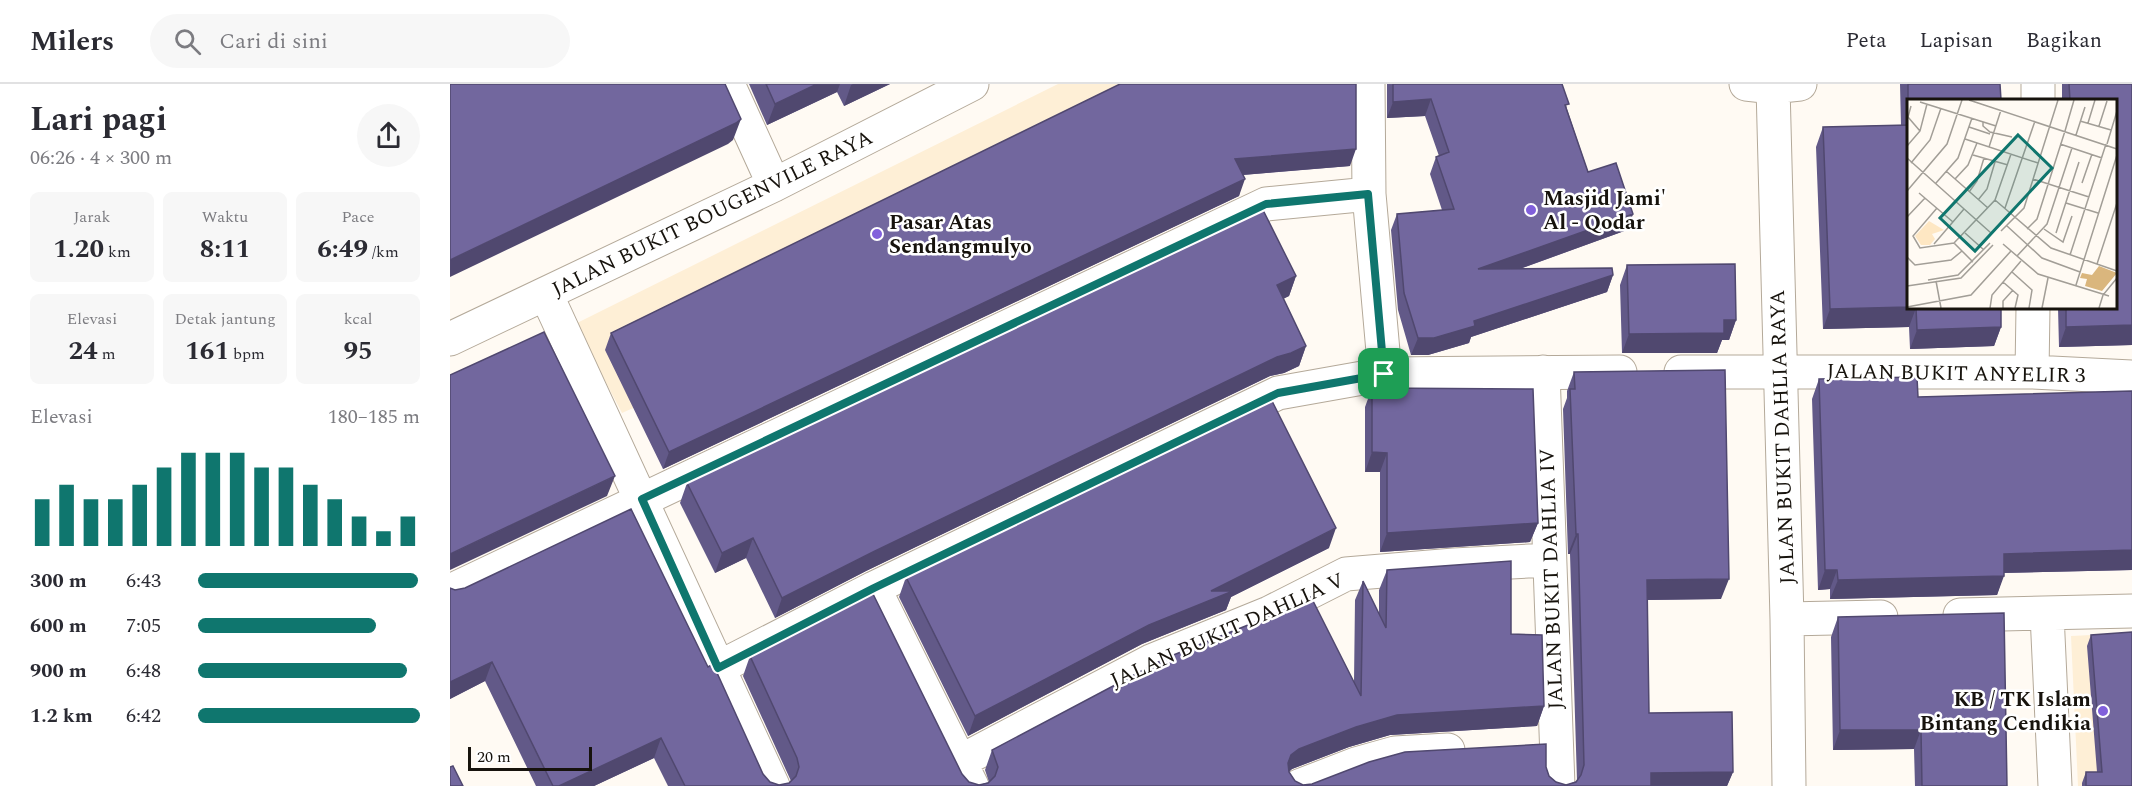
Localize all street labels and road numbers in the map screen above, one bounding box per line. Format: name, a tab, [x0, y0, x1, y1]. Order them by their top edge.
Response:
street label: JALAN BUKIT BOUGENVILE RAYA	[547, 122, 878, 306]
street label: JALAN BUKIT DAHLIA RAYA	[1762, 289, 1804, 585]
street label: JALAN BUKIT ANYELIR 3	[1826, 356, 2086, 392]
street label: JALAN BUKIT DAHLIA IV	[1531, 448, 1573, 710]
street label: JALAN BUKIT DAHLIA V	[1105, 565, 1349, 697]

